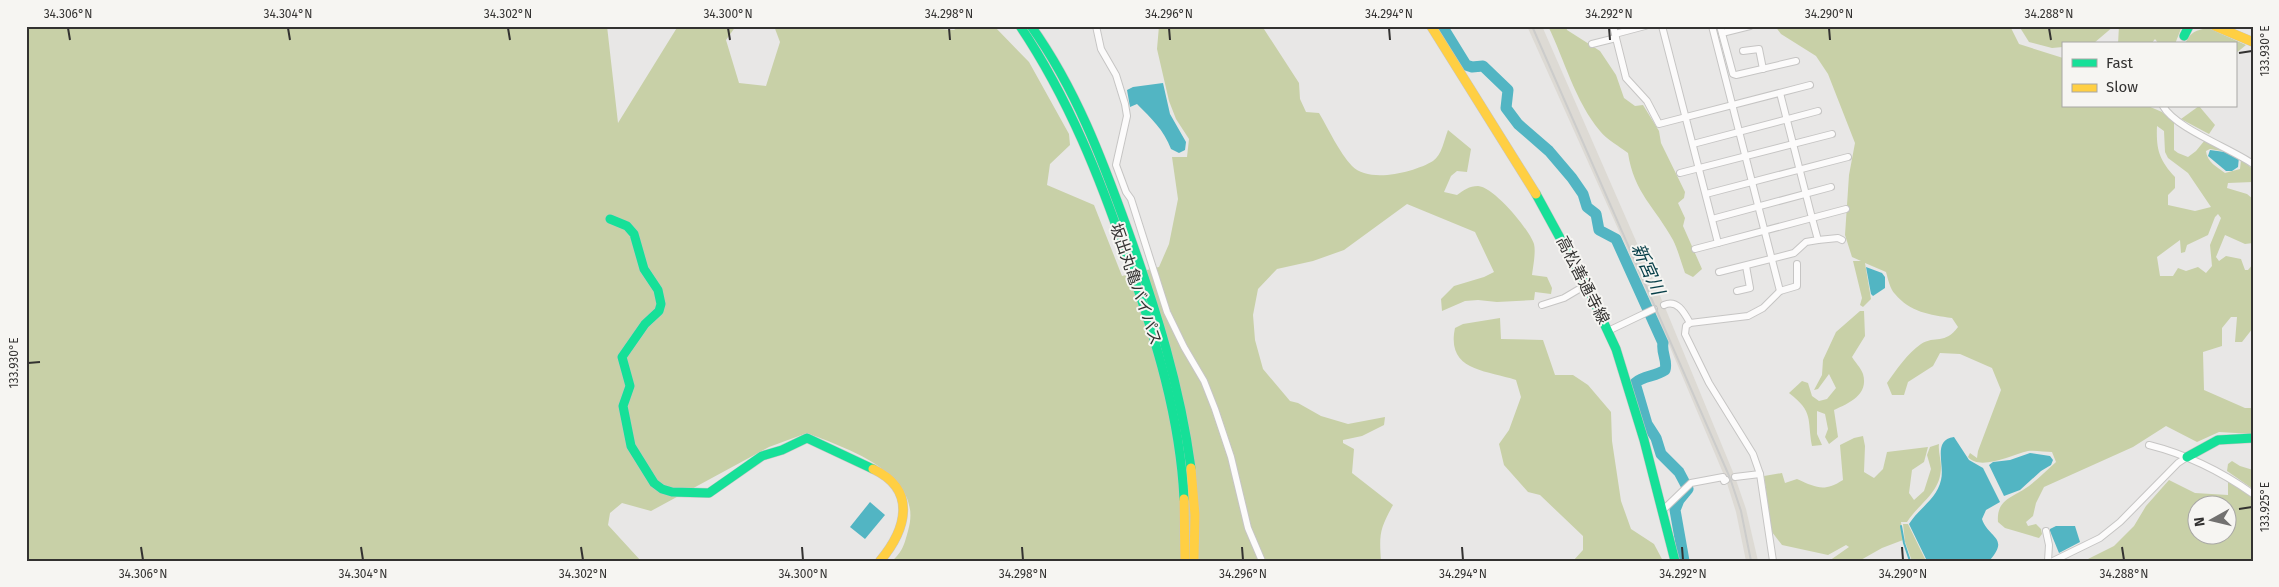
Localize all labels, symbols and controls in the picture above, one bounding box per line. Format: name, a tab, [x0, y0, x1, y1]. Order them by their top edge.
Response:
text: 34.306°N	[44, 7, 92, 21]
text: 34.304°N	[264, 7, 312, 21]
text: 34.302°N	[484, 7, 532, 21]
text: 34.300°N	[703, 7, 753, 21]
text: 34.298°N	[925, 7, 973, 21]
text: 34.296°N	[1145, 7, 1193, 21]
text: 34.294°N	[1365, 7, 1413, 21]
text: 34.292°N	[1585, 7, 1633, 21]
text: 34.290°N	[1805, 7, 1853, 21]
text: 34.288°N	[2025, 7, 2073, 21]
text: 133.930°E	[2258, 25, 2272, 77]
legend	[2062, 42, 2236, 108]
text: Fast	[2106, 54, 2133, 72]
text: Slow	[2106, 78, 2138, 96]
street label: 坂出丸亀バイパス	[1106, 221, 1166, 347]
street label: 高松善通寺線	[1553, 233, 1613, 327]
water label: 新宮川	[1627, 240, 1670, 300]
text: 133.930°E	[7, 337, 21, 389]
text: 133.925°E	[2258, 482, 2272, 532]
north arrow	[2186, 494, 2236, 544]
text: N	[2191, 516, 2209, 528]
text: 34.306°N	[119, 567, 167, 581]
text: 34.304°N	[339, 567, 387, 581]
text: 34.302°N	[559, 567, 607, 581]
text: 34.300°N	[778, 567, 828, 581]
text: 34.298°N	[999, 567, 1047, 581]
text: 34.296°N	[1219, 567, 1267, 581]
text: 34.294°N	[1439, 567, 1487, 581]
text: 34.292°N	[1659, 567, 1707, 581]
text: 34.290°N	[1879, 567, 1927, 581]
text: 34.288°N	[2100, 567, 2148, 581]

